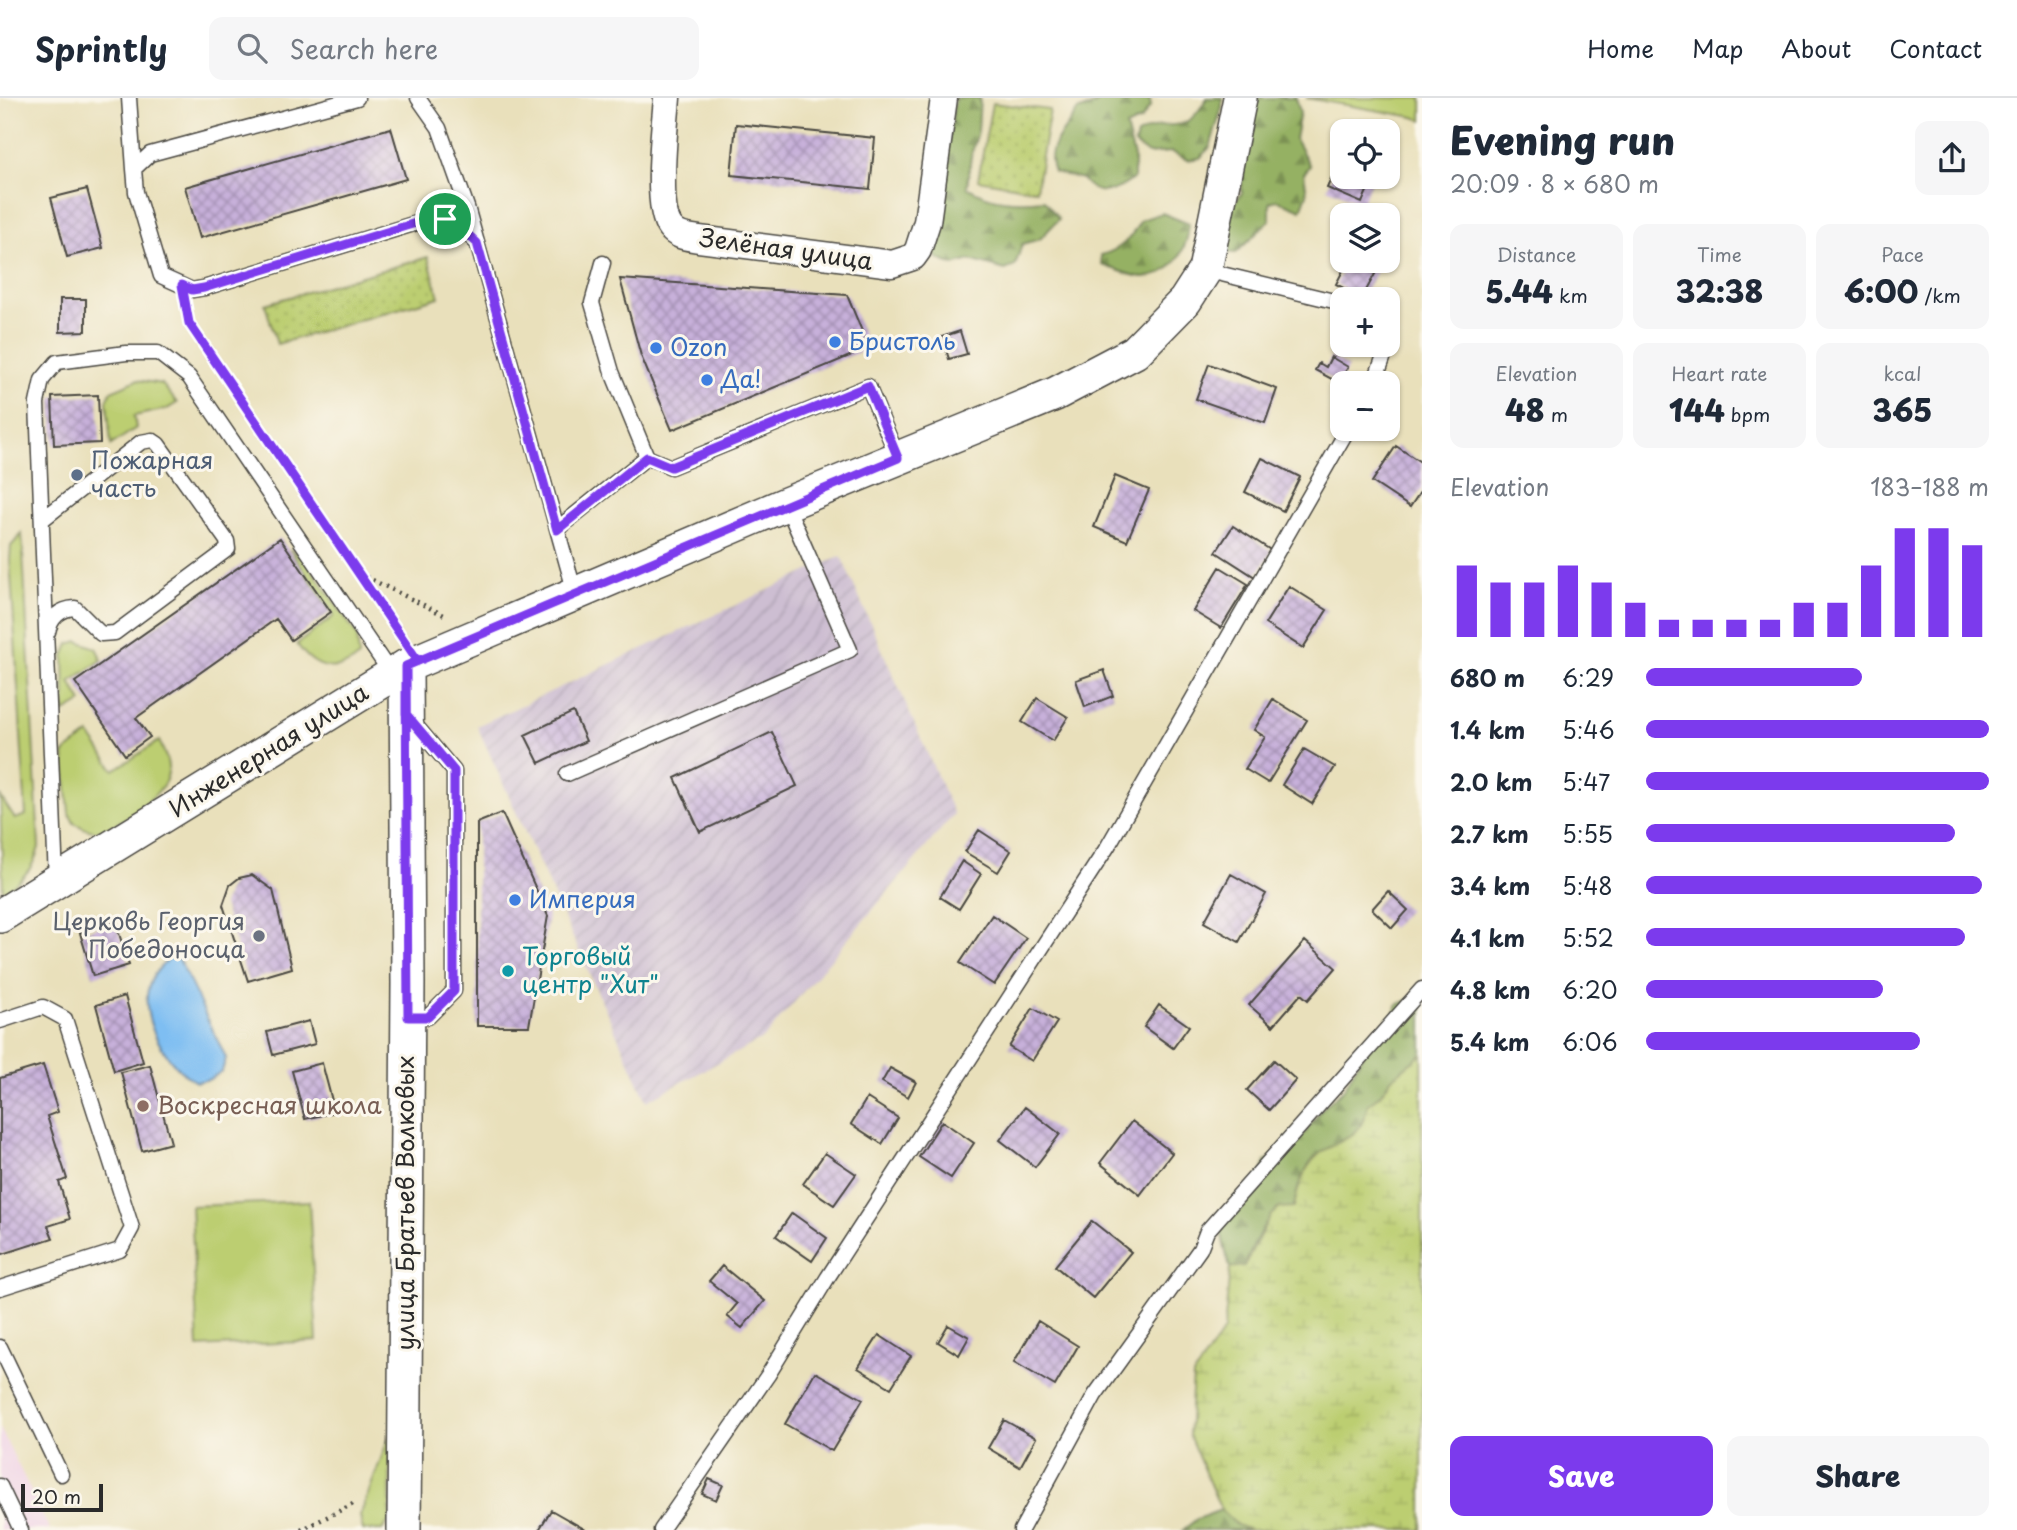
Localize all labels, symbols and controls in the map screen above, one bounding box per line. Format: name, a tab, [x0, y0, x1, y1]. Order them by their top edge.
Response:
search box	[209, 17, 699, 80]
text: Sprintly	[35, 23, 167, 73]
icon: search	[233, 29, 271, 67]
text: Search here	[289, 29, 438, 68]
text: Home	[1587, 30, 1654, 66]
text: Map	[1692, 30, 1743, 66]
text: About	[1781, 30, 1851, 66]
text: Contact	[1889, 30, 1982, 66]
text: Evening run	[1450, 111, 1675, 168]
map controls	[1330, 119, 1400, 441]
button: locate	[1330, 119, 1400, 189]
button: share	[1915, 121, 1989, 195]
text: 20:09 · 8 × 680 m	[1450, 166, 1659, 201]
pin	[415, 189, 475, 249]
icon: arrive	[426, 200, 464, 238]
button: layers	[1330, 203, 1400, 273]
street label: Зелёная улица	[697, 218, 875, 278]
text: Distance	[1497, 240, 1576, 268]
text: Time	[1697, 240, 1742, 268]
text: Pace	[1881, 240, 1924, 268]
text: 5.44	[1485, 268, 1553, 313]
text: 32:38	[1676, 268, 1763, 313]
text: 6:00	[1844, 268, 1918, 313]
text: km	[1553, 281, 1588, 309]
text: /km	[1918, 281, 1961, 309]
button: +	[1330, 287, 1400, 357]
place label: Бристоль	[849, 322, 955, 358]
place label: Ozon	[670, 328, 727, 364]
marker: Бристоль	[827, 334, 843, 350]
marker: Ozon	[648, 340, 664, 356]
text: Elevation	[1496, 359, 1577, 387]
text: Heart rate	[1672, 359, 1767, 387]
text: kcal	[1884, 359, 1921, 387]
place label: Да!	[720, 360, 762, 396]
button: −	[1330, 371, 1400, 441]
marker: Да!	[699, 372, 715, 388]
text: 48	[1505, 387, 1545, 432]
text: 144	[1669, 387, 1725, 432]
text: 365	[1873, 387, 1932, 432]
text: m	[1545, 400, 1568, 428]
text: bpm	[1725, 400, 1770, 428]
place label: Пожарная часть	[91, 441, 214, 505]
marker: Пожарная часть	[69, 467, 85, 483]
text: Elevation	[1450, 469, 1549, 504]
text: 183–188 m	[1870, 469, 1989, 504]
text: 680 m	[1450, 660, 1525, 695]
text: 6:29	[1562, 660, 1614, 695]
street label: Инженерная улица	[161, 673, 375, 825]
text: 1.4 km	[1450, 712, 1525, 747]
text: 5:46	[1562, 712, 1615, 747]
text: 2.0 km	[1450, 764, 1532, 799]
text: 5:47	[1562, 764, 1610, 799]
text: 2.7 km	[1450, 816, 1529, 851]
text: 5:55	[1562, 816, 1613, 851]
text: 3.4 km	[1450, 868, 1530, 903]
text: 5:48	[1562, 868, 1613, 903]
place label: Империя	[529, 880, 636, 916]
marker: Империя	[507, 892, 523, 908]
place label: Церковь Георгия Победоносца	[52, 902, 245, 966]
text: 4.1 km	[1450, 920, 1525, 955]
text: 5:52	[1562, 920, 1614, 955]
marker: Церковь Георгия Победоносца	[251, 928, 267, 944]
place label: Торговый центр "Хит"	[522, 937, 659, 1001]
marker: Торговый центр "Хит"	[500, 963, 516, 979]
text: 4.8 km	[1450, 972, 1531, 1007]
text: 6:20	[1562, 972, 1618, 1007]
text: 5.4 km	[1450, 1024, 1530, 1059]
text: 6:06	[1562, 1024, 1618, 1059]
street label: улица Братьев Волковых	[386, 1056, 422, 1350]
place label: Воскресная школа	[157, 1086, 382, 1122]
marker: Воскресная школа	[135, 1098, 151, 1114]
button: Save	[1450, 1436, 1713, 1516]
button: Share	[1727, 1436, 1989, 1516]
scale bar	[21, 1481, 103, 1513]
text: 20 m	[32, 1482, 81, 1510]

